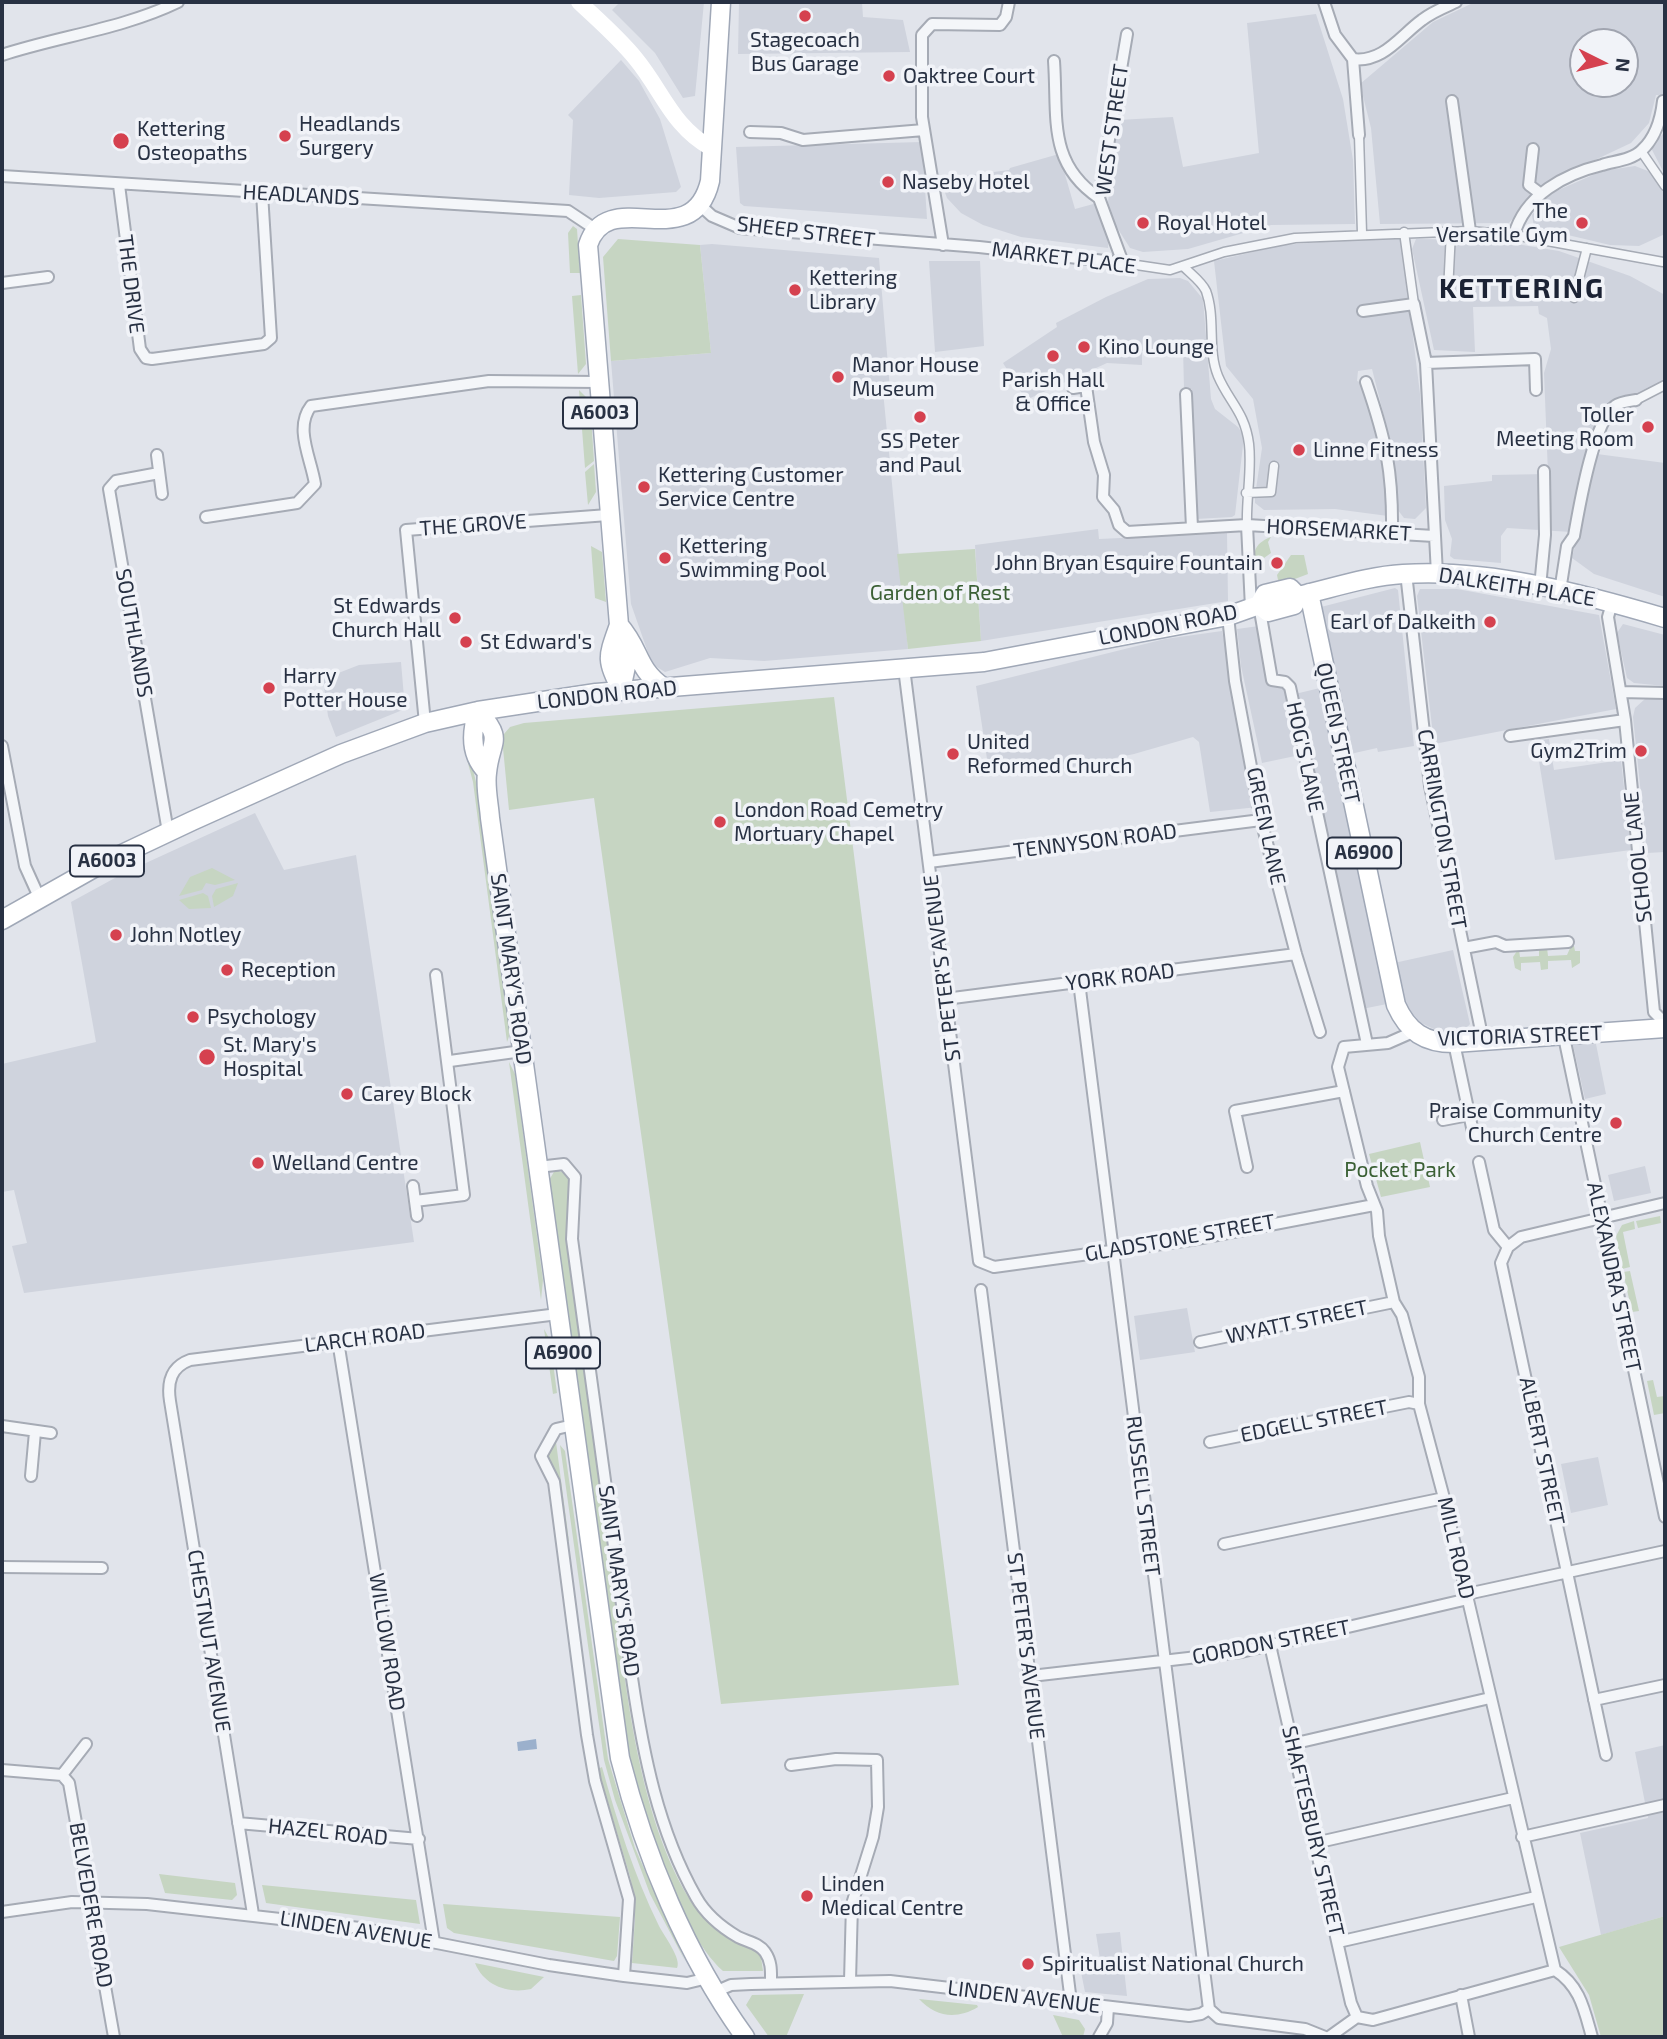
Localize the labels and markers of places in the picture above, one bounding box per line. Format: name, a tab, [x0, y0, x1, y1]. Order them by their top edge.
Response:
marker: Stagecoach Bus Garage	[797, 8, 813, 24]
place label: Stagecoach Bus Garage	[750, 27, 860, 77]
place label: Oaktree Court	[903, 63, 1035, 89]
marker: Oaktree Court	[881, 68, 897, 84]
place label: Headlands Surgery	[299, 111, 401, 161]
place label: Kettering Osteopaths	[137, 116, 247, 166]
marker: Headlands Surgery	[277, 128, 293, 144]
marker: Kettering Osteopaths	[111, 131, 131, 151]
place label: Naseby Hotel	[902, 169, 1029, 195]
marker: Naseby Hotel	[880, 174, 896, 190]
place label: The Versatile Gym	[1436, 198, 1568, 248]
place label: Royal Hotel	[1157, 210, 1267, 236]
marker: Royal Hotel	[1135, 215, 1151, 231]
marker: The Versatile Gym	[1574, 215, 1590, 231]
place label: Kettering Library	[809, 265, 897, 315]
marker: Kettering Library	[787, 282, 803, 298]
place label: Kino Lounge	[1098, 334, 1214, 360]
marker: Kino Lounge	[1076, 339, 1092, 355]
marker: Parish Hall & Office	[1045, 348, 1061, 364]
place label: Manor House Museum	[852, 352, 979, 402]
place label: Parish Hall & Office	[1001, 367, 1105, 417]
marker: Manor House Museum	[830, 369, 846, 385]
place label: Toller Meeting Room	[1496, 402, 1634, 452]
marker: SS Peter and Paul	[912, 409, 928, 425]
marker: Toller Meeting Room	[1640, 419, 1656, 435]
place label: SS Peter and Paul	[879, 428, 961, 478]
place label: Linne Fitness	[1313, 437, 1439, 463]
marker: Linne Fitness	[1291, 442, 1307, 458]
place label: Kettering Customer Service Centre	[658, 462, 844, 512]
marker: Kettering Customer Service Centre	[636, 479, 652, 495]
place label: Kettering Swimming Pool	[679, 533, 826, 583]
marker: Kettering Swimming Pool	[657, 550, 673, 566]
place label: John Bryan Esquire Fountain	[994, 550, 1263, 576]
marker: John Bryan Esquire Fountain	[1269, 555, 1285, 571]
place label: St Edwards Church Hall	[332, 593, 441, 643]
place label: Earl of Dalkeith	[1330, 609, 1476, 635]
marker: St Edwards Church Hall	[447, 610, 463, 626]
marker: Earl of Dalkeith	[1482, 614, 1498, 630]
place label: St Edward's	[480, 629, 592, 655]
marker: St Edward's	[458, 634, 474, 650]
place label: Harry Potter House	[283, 663, 407, 713]
marker: Harry Potter House	[261, 680, 277, 696]
place label: United Reformed Church	[967, 729, 1132, 779]
place label: Gym2Trim	[1530, 738, 1627, 764]
marker: Gym2Trim	[1633, 743, 1649, 759]
marker: United Reformed Church	[945, 746, 961, 762]
place label: London Road Cemetry Mortuary Chapel	[734, 797, 943, 847]
marker: London Road Cemetry Mortuary Chapel	[712, 814, 728, 830]
place label: John Notley	[130, 922, 241, 948]
marker: John Notley	[108, 927, 124, 943]
place label: Reception	[241, 957, 336, 983]
marker: Reception	[219, 962, 235, 978]
place label: Psychology	[207, 1004, 316, 1030]
marker: Psychology	[185, 1009, 201, 1025]
place label: St. Mary's Hospital	[223, 1032, 317, 1082]
marker: St. Mary's Hospital	[197, 1047, 217, 1067]
place label: Carey Block	[361, 1081, 472, 1107]
marker: Carey Block	[339, 1086, 355, 1102]
place label: Praise Community Church Centre	[1429, 1098, 1602, 1148]
marker: Praise Community Church Centre	[1608, 1115, 1624, 1131]
place label: Welland Centre	[272, 1150, 419, 1176]
marker: Welland Centre	[250, 1155, 266, 1171]
place label: Linden Medical Centre	[821, 1871, 964, 1921]
marker: Linden Medical Centre	[799, 1888, 815, 1904]
place label: Spiritualist National Church	[1042, 1951, 1304, 1977]
marker: Spiritualist National Church	[1020, 1956, 1036, 1972]

